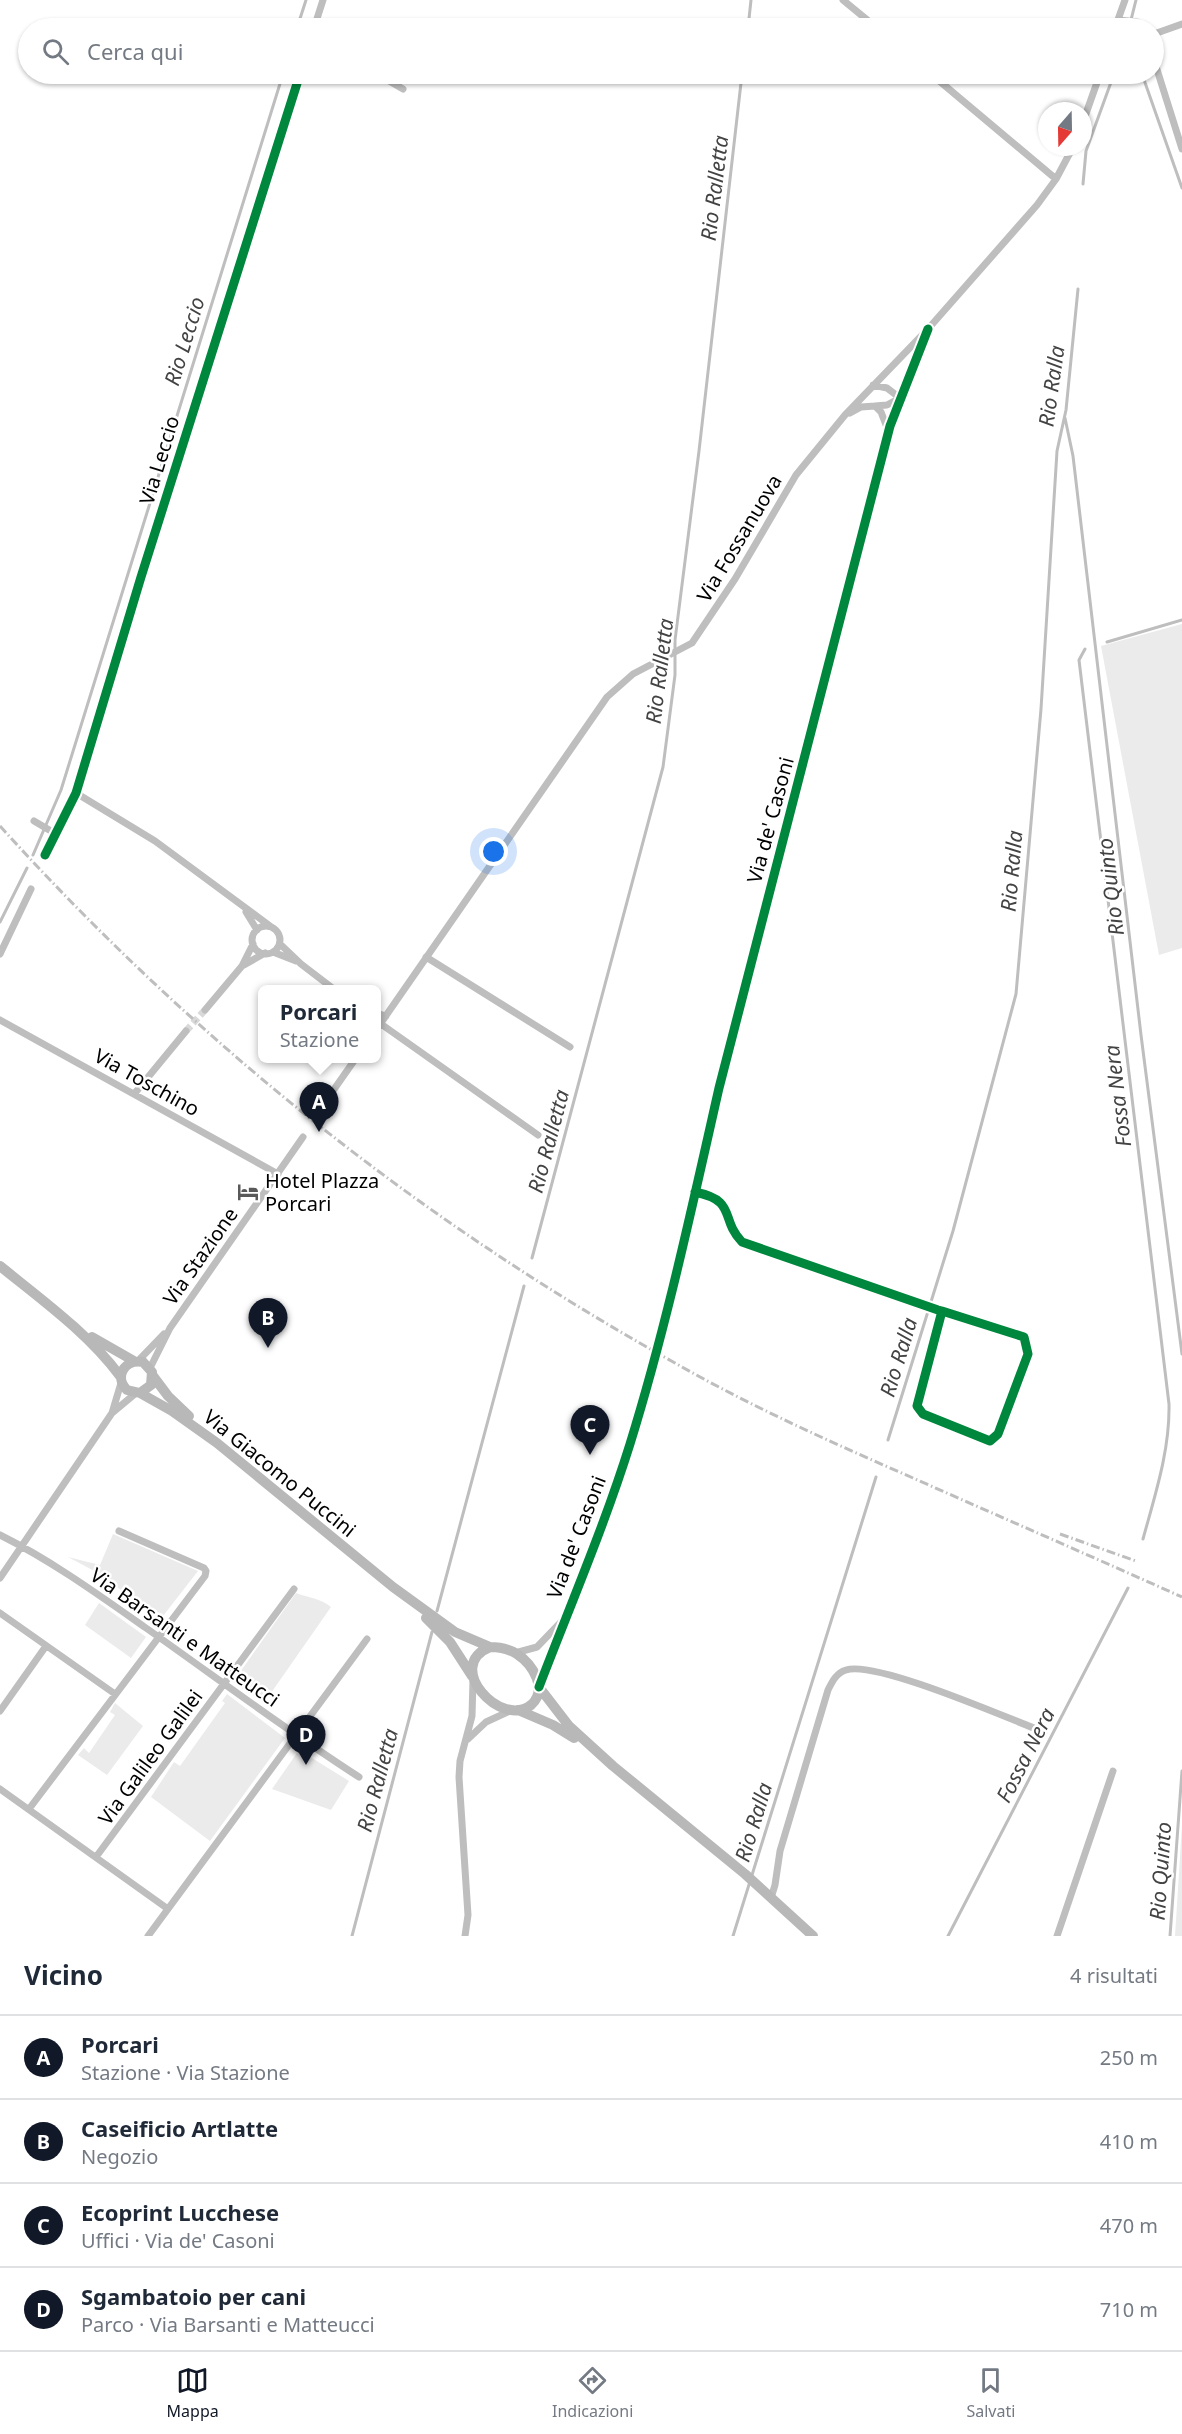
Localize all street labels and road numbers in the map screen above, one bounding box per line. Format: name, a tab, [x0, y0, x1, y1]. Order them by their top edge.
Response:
street label: Via Leccio	[133, 412, 185, 508]
street label: Via Fossanuova	[690, 469, 788, 607]
street label: Via de' Casoni	[740, 754, 800, 886]
street label: Via Toschino	[89, 1042, 205, 1122]
street label: Via Stazione	[156, 1202, 244, 1310]
street label: Via Giacomo Puccini	[198, 1403, 362, 1543]
street label: Via de' Casoni	[540, 1472, 612, 1602]
street label: Via Barsanti e Matteucci	[85, 1561, 285, 1713]
street label: Via Galileo Galilei	[92, 1684, 208, 1830]

